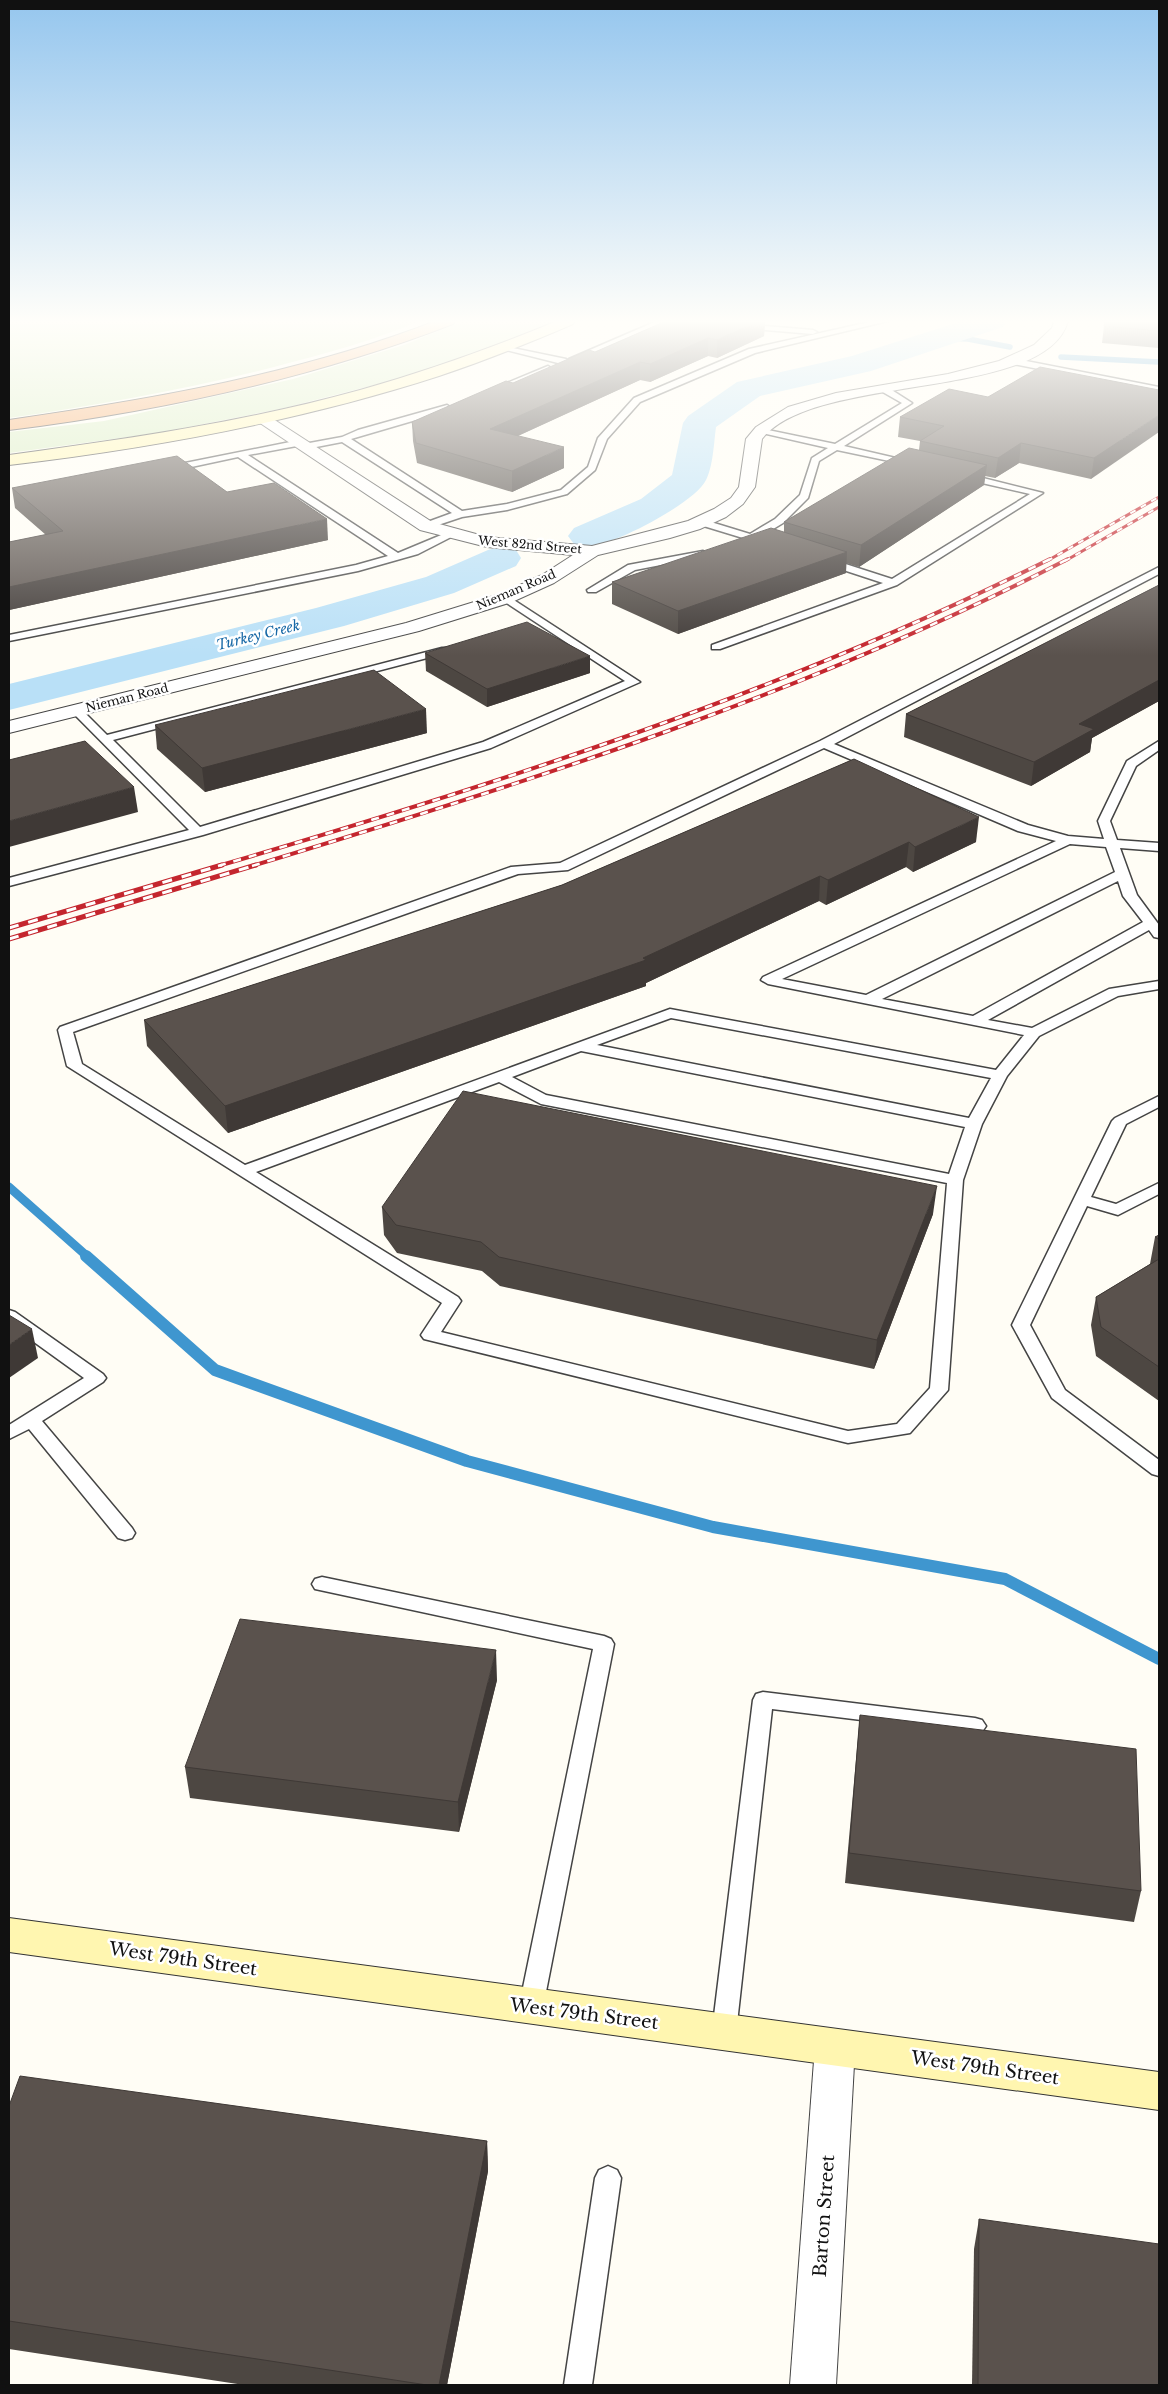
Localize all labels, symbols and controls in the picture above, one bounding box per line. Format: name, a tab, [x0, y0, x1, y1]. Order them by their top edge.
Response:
street label: West 82nd Street	[477, 532, 583, 557]
street label: Nieman Road	[474, 566, 558, 613]
water label: Turkey Creek	[214, 616, 302, 654]
street label: Nieman Road	[84, 680, 170, 715]
street label: West 79th Street	[107, 1938, 259, 1980]
street label: West 79th Street	[508, 1994, 660, 2034]
street label: West 79th Street	[909, 2047, 1061, 2089]
street label: Barton Street	[809, 2154, 839, 2278]

